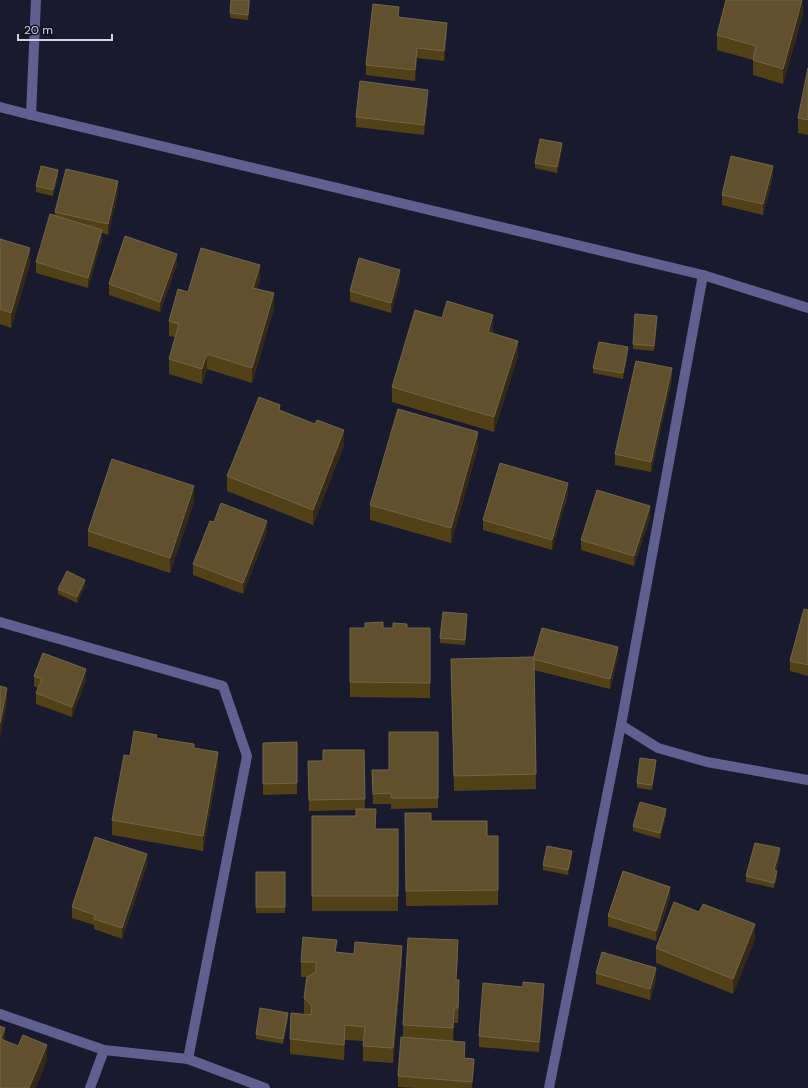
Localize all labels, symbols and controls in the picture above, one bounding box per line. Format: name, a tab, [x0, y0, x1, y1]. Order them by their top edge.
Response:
scale bar	[18, 16, 112, 42]
text: 20 m	[24, 22, 53, 38]

